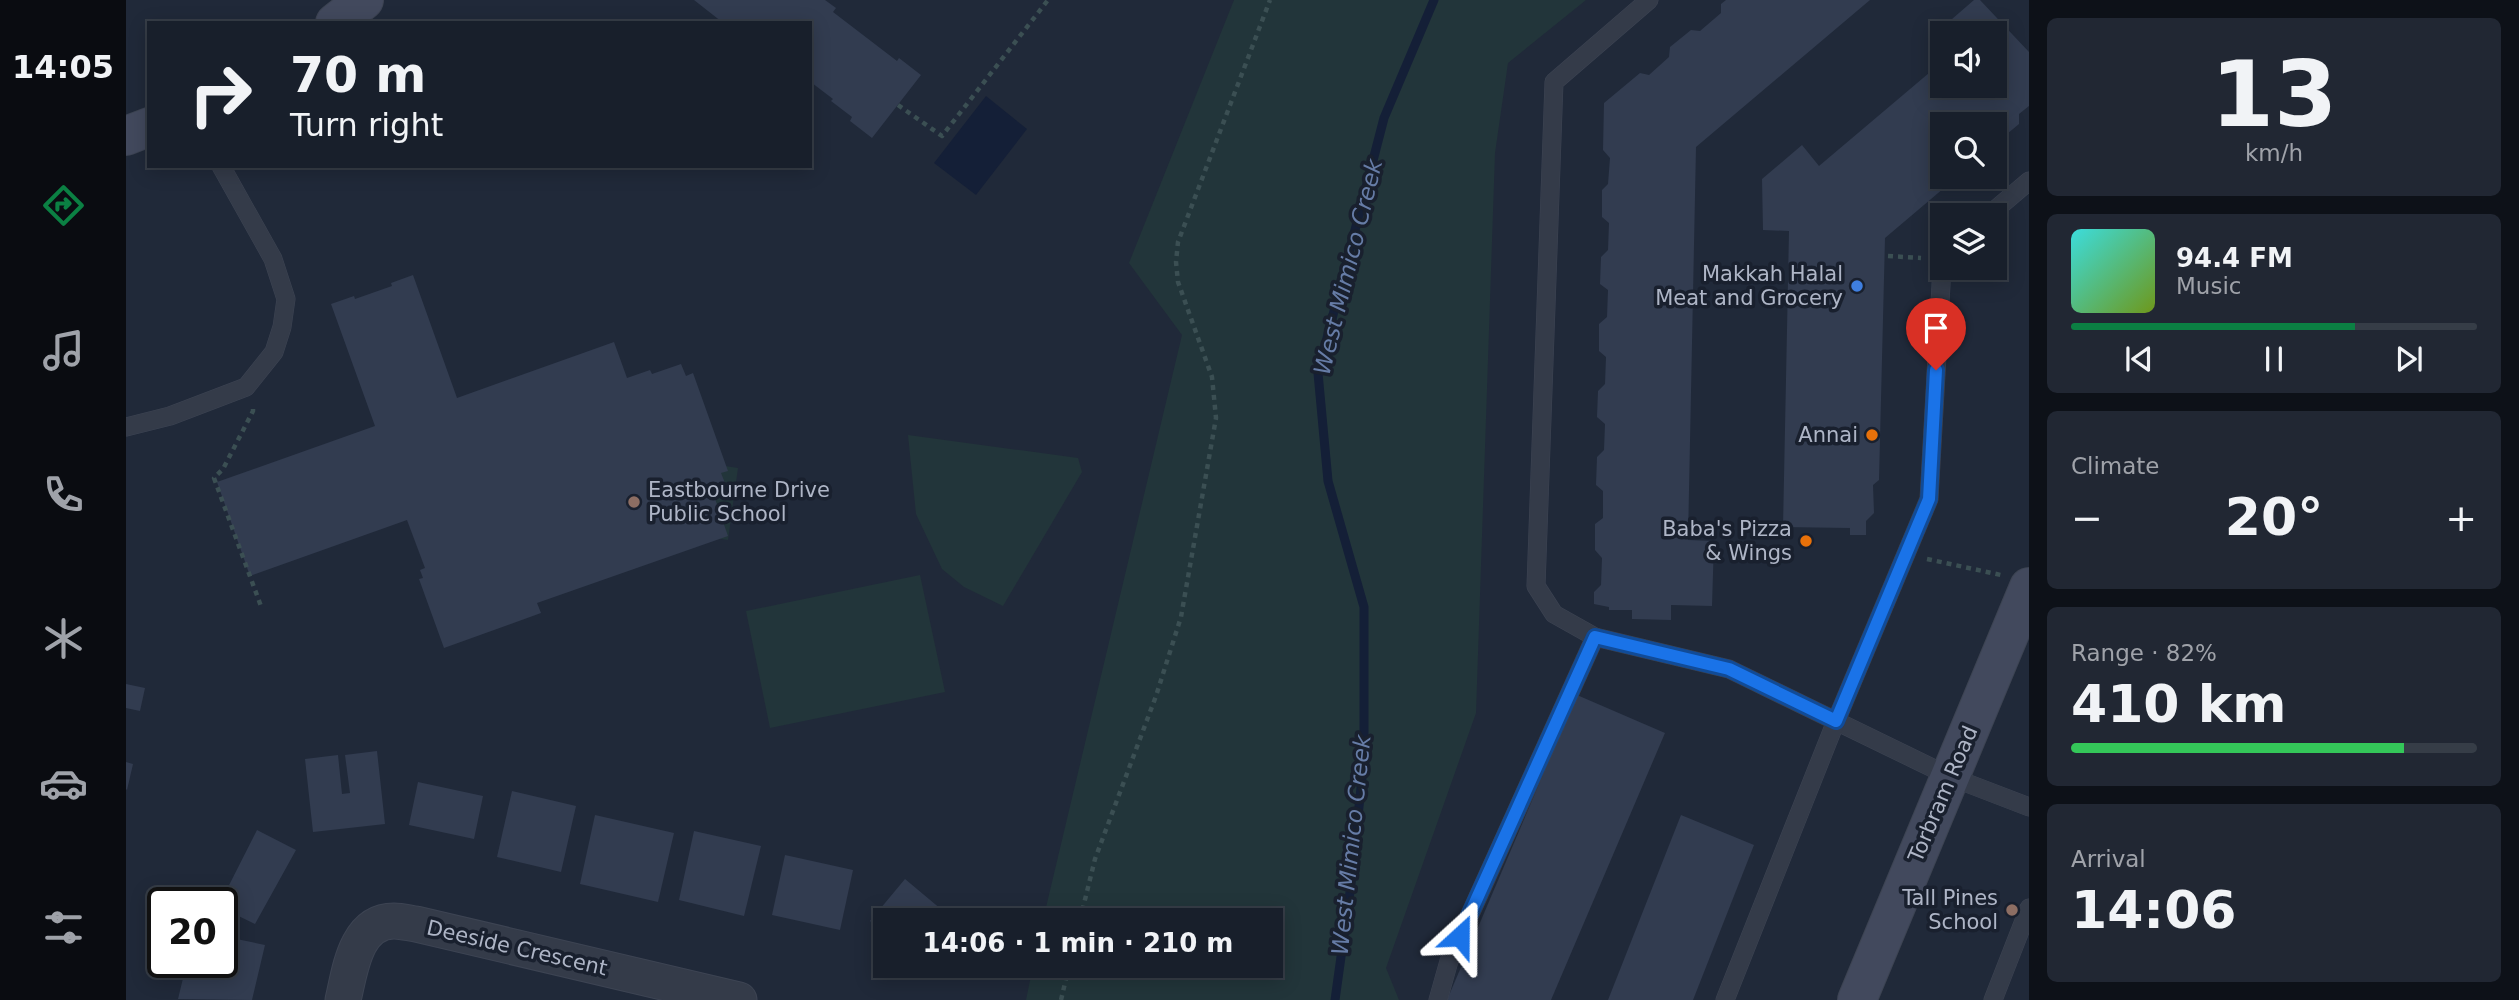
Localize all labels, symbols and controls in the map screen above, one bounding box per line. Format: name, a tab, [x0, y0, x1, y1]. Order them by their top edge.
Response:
map controls	[1930, 21, 2007, 280]
button: sound	[1930, 21, 2007, 98]
text: 13	[2211, 42, 2337, 147]
text: 70 m	[290, 47, 426, 104]
text: 14:05	[12, 48, 114, 86]
icon: right	[175, 49, 266, 140]
text: Turn right	[290, 106, 443, 144]
button: search	[1930, 112, 2007, 189]
text: km/h	[2245, 140, 2303, 166]
water label: West Mimico Creek	[1309, 155, 1388, 378]
icon: directions	[39, 181, 88, 230]
button: layers	[1930, 203, 2007, 280]
text: 94.4 FM	[2176, 243, 2293, 273]
place label: Makkah Halal Meat and Grocery	[1655, 262, 1843, 310]
text: Music	[2176, 273, 2241, 299]
marker: Makkah Halal Meat and Grocery	[1849, 278, 1865, 294]
pin	[1906, 298, 1966, 370]
icon: arrive	[1917, 309, 1955, 347]
icon: music	[39, 326, 88, 375]
icon: previous	[2120, 340, 2158, 378]
icon: pause	[2255, 340, 2293, 378]
icon: next	[2390, 340, 2428, 378]
place label: Annai	[1798, 423, 1858, 447]
marker: Annai	[1864, 427, 1880, 443]
text: Climate	[2071, 453, 2160, 479]
icon: phone	[39, 470, 88, 519]
place label: Eastbourne Drive Public School	[648, 478, 830, 526]
text: 20°	[2225, 487, 2323, 547]
marker: Eastbourne Drive Public School	[626, 494, 642, 510]
text: −	[2071, 496, 2103, 540]
text: +	[2445, 496, 2477, 540]
place label: Baba's Pizza & Wings	[1662, 517, 1792, 565]
marker: Baba's Pizza & Wings	[1798, 533, 1814, 549]
icon: climate	[39, 614, 88, 663]
text: Range · 82%	[2071, 640, 2217, 666]
text: 410 km	[2071, 674, 2286, 734]
street label: Torbram Road	[1903, 722, 1982, 867]
water label: West Mimico Creek	[1326, 732, 1376, 956]
icon: car	[39, 759, 88, 808]
text: Arrival	[2071, 846, 2146, 872]
text: 14:06	[2071, 880, 2237, 940]
place label: Tall Pines School	[1901, 886, 1998, 934]
speed limit sign: 20	[147, 887, 238, 978]
position arrow	[1423, 899, 1497, 973]
marker: Tall Pines School	[2004, 902, 2020, 918]
icon: filters	[39, 903, 88, 952]
street label: Deeside Crescent	[424, 916, 610, 980]
text: 14:06 · 1 min · 210 m	[923, 928, 1233, 958]

